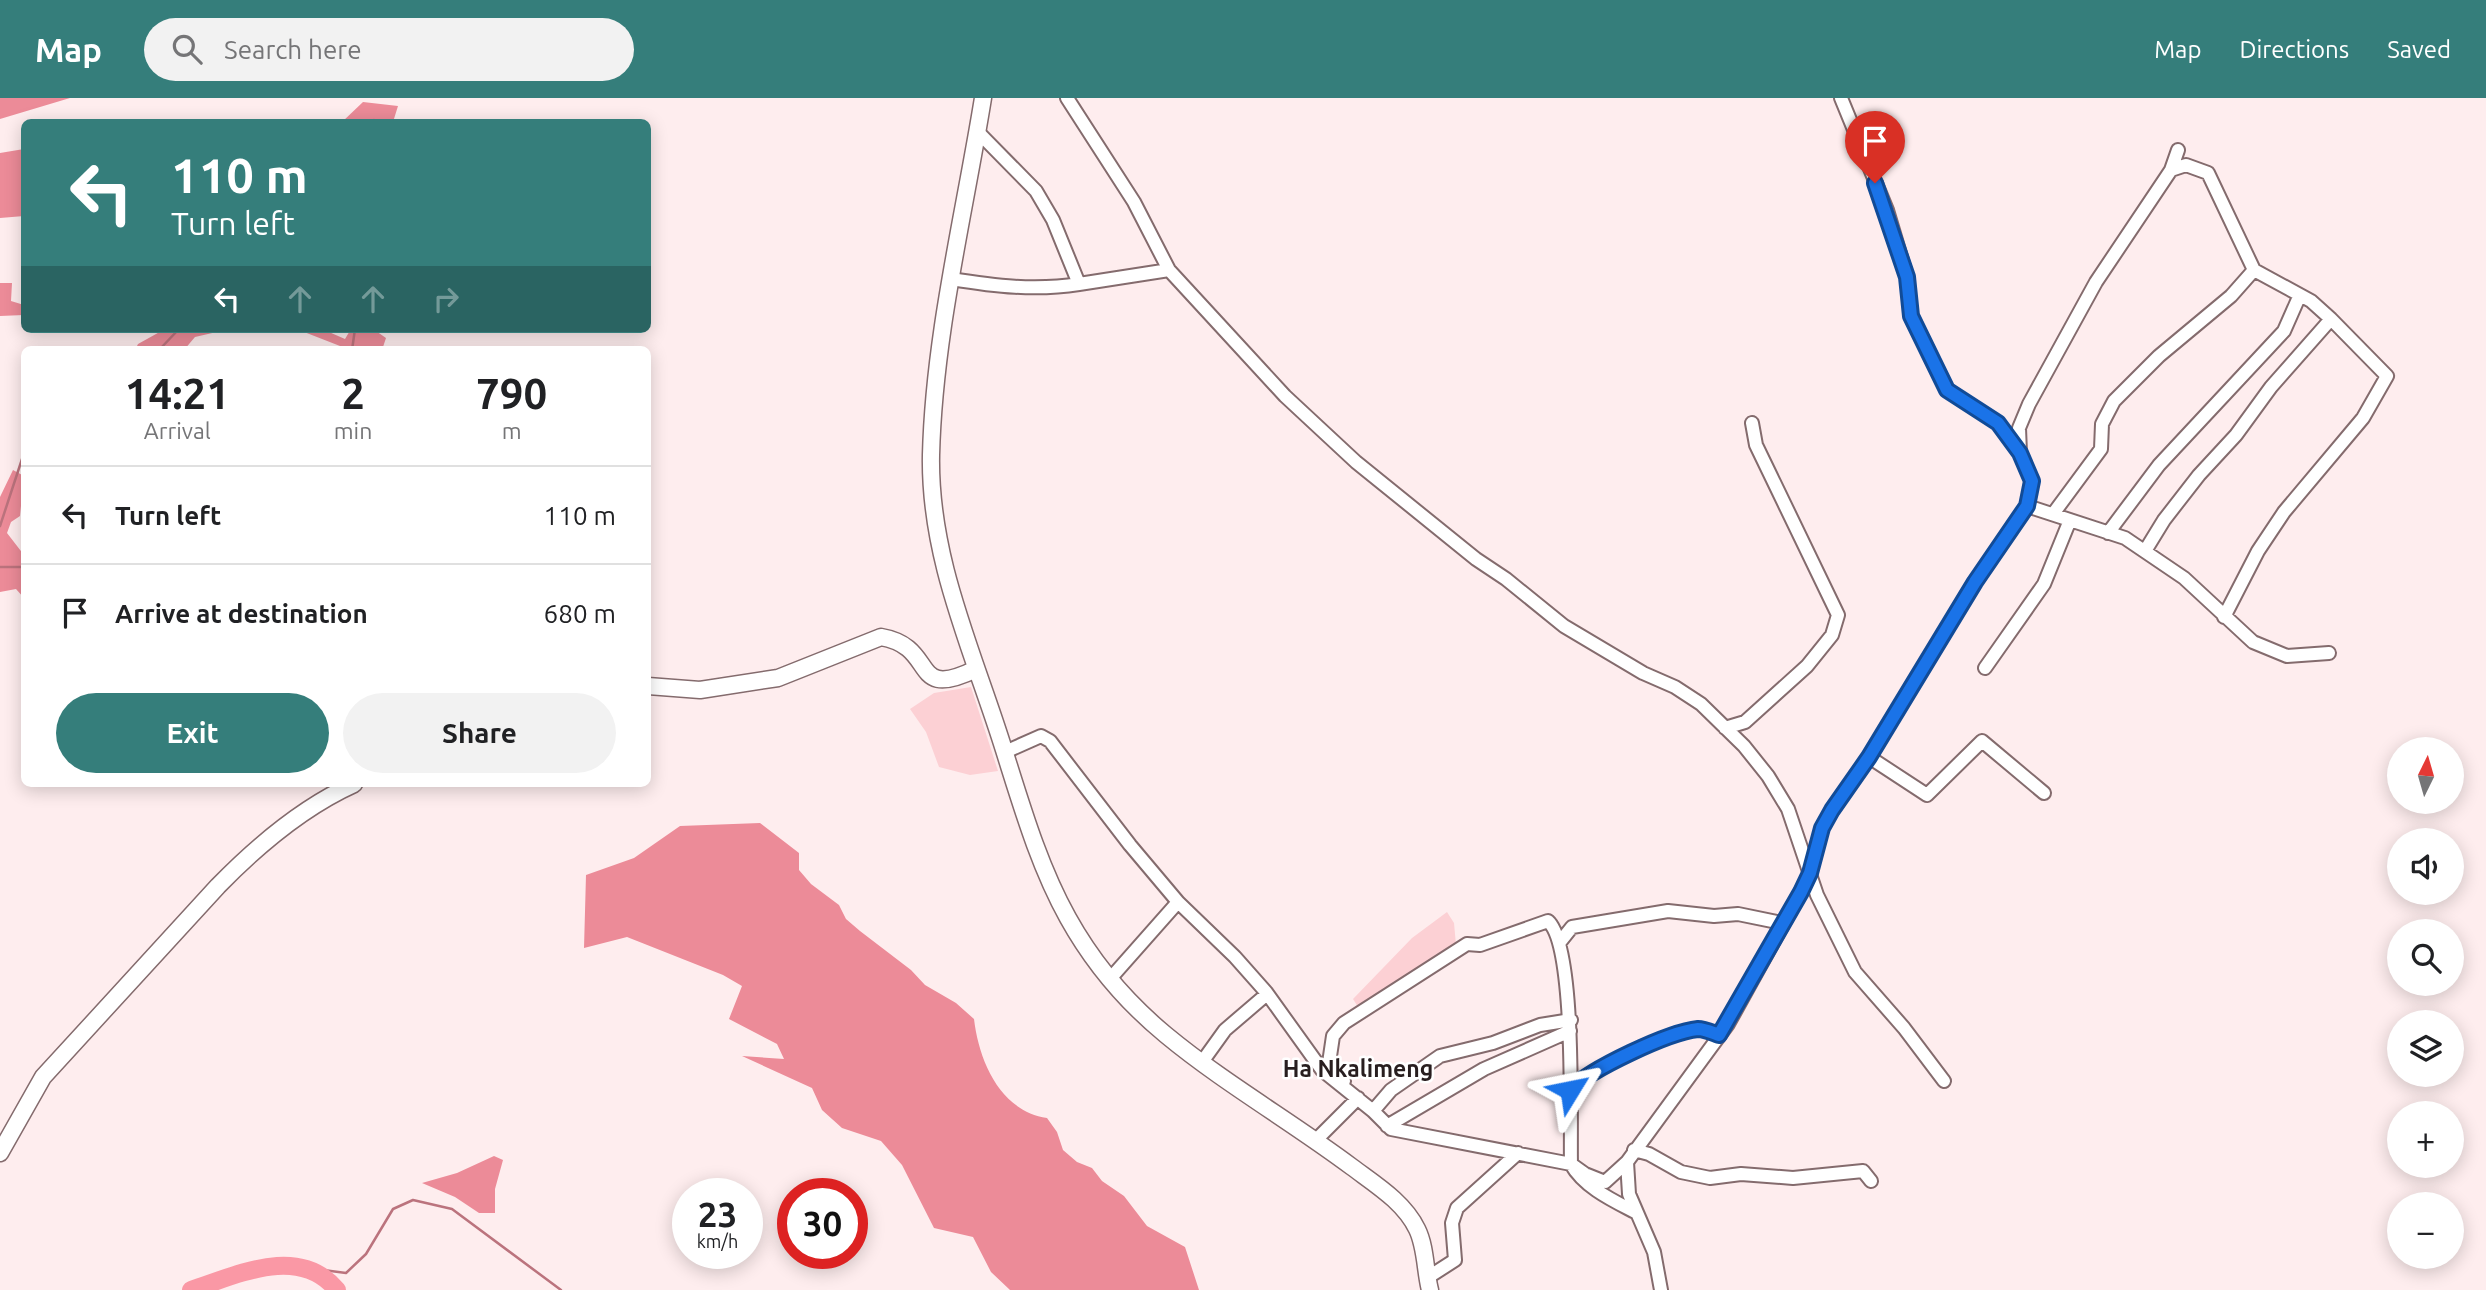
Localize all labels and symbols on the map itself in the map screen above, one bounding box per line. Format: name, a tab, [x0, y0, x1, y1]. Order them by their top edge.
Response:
pin	[1845, 111, 1905, 183]
north arrow	[2387, 737, 2464, 814]
position arrow	[1533, 1053, 1607, 1127]
district label: Ha Nkalimeng	[1283, 1056, 1433, 1081]
speed limit sign: 30	[777, 1178, 868, 1269]

